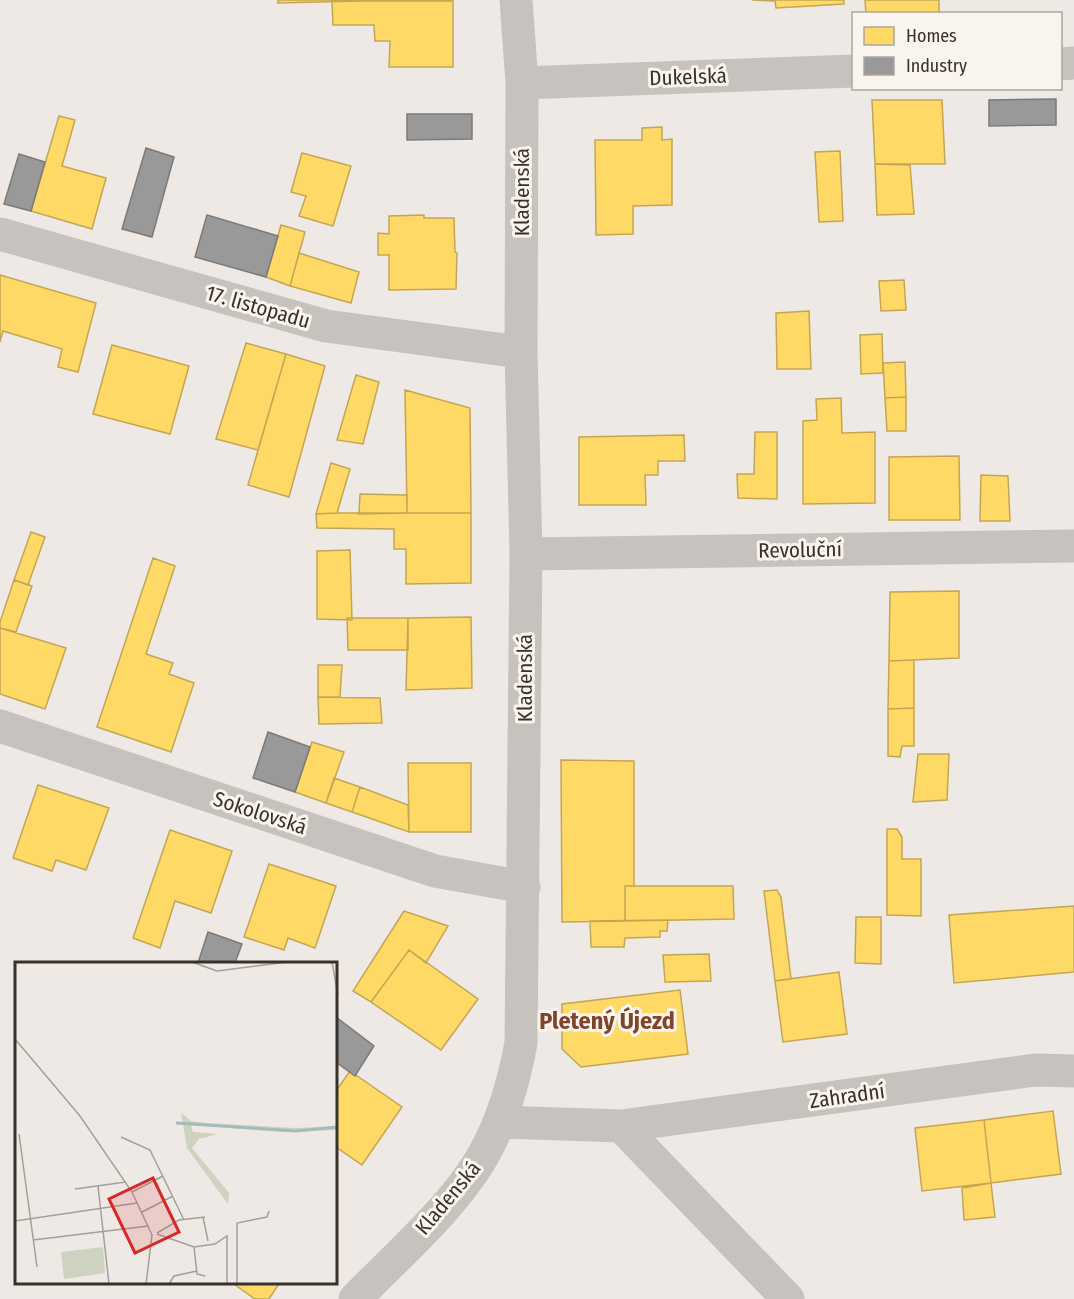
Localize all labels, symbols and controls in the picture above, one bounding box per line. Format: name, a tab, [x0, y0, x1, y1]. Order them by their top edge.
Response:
legend	[852, 12, 1062, 90]
text: Homes	[906, 25, 957, 47]
text: Industry	[906, 55, 967, 77]
street label: Dukelská	[649, 63, 727, 91]
street label: Kladenská	[509, 148, 535, 236]
street label: 17. listopadu	[203, 280, 313, 334]
street label: Revoluční	[758, 536, 842, 564]
street label: Kladenská	[512, 634, 538, 722]
street label: Sokolovská	[210, 786, 310, 840]
inset map	[15, 962, 338, 1284]
district label: Pletený Újezd	[539, 1006, 675, 1035]
street label: Zahradní	[808, 1078, 886, 1114]
street label: Kladenská	[410, 1156, 486, 1240]

